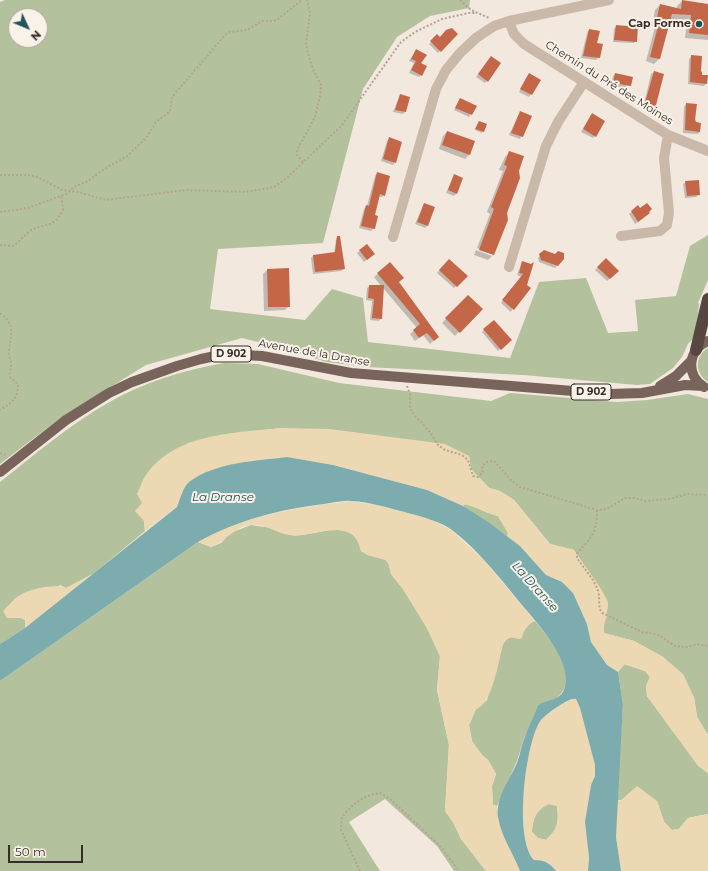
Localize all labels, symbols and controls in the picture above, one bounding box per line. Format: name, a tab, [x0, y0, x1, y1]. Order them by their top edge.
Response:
north arrow	[8, 8, 48, 48]
place label: Cap Forme	[628, 17, 691, 31]
marker: Cap Forme	[694, 19, 704, 29]
text: N	[28, 28, 44, 44]
street label: Chemin du Pré des Moines	[543, 38, 675, 128]
street label: Avenue de la Dranse	[257, 337, 371, 369]
road number: D 902	[211, 346, 251, 362]
road number: D 902	[571, 384, 611, 400]
water label: La Dranse	[192, 490, 254, 504]
water label: La Dranse	[509, 559, 561, 615]
scale bar	[10, 837, 85, 863]
text: 50 m	[15, 844, 46, 859]

